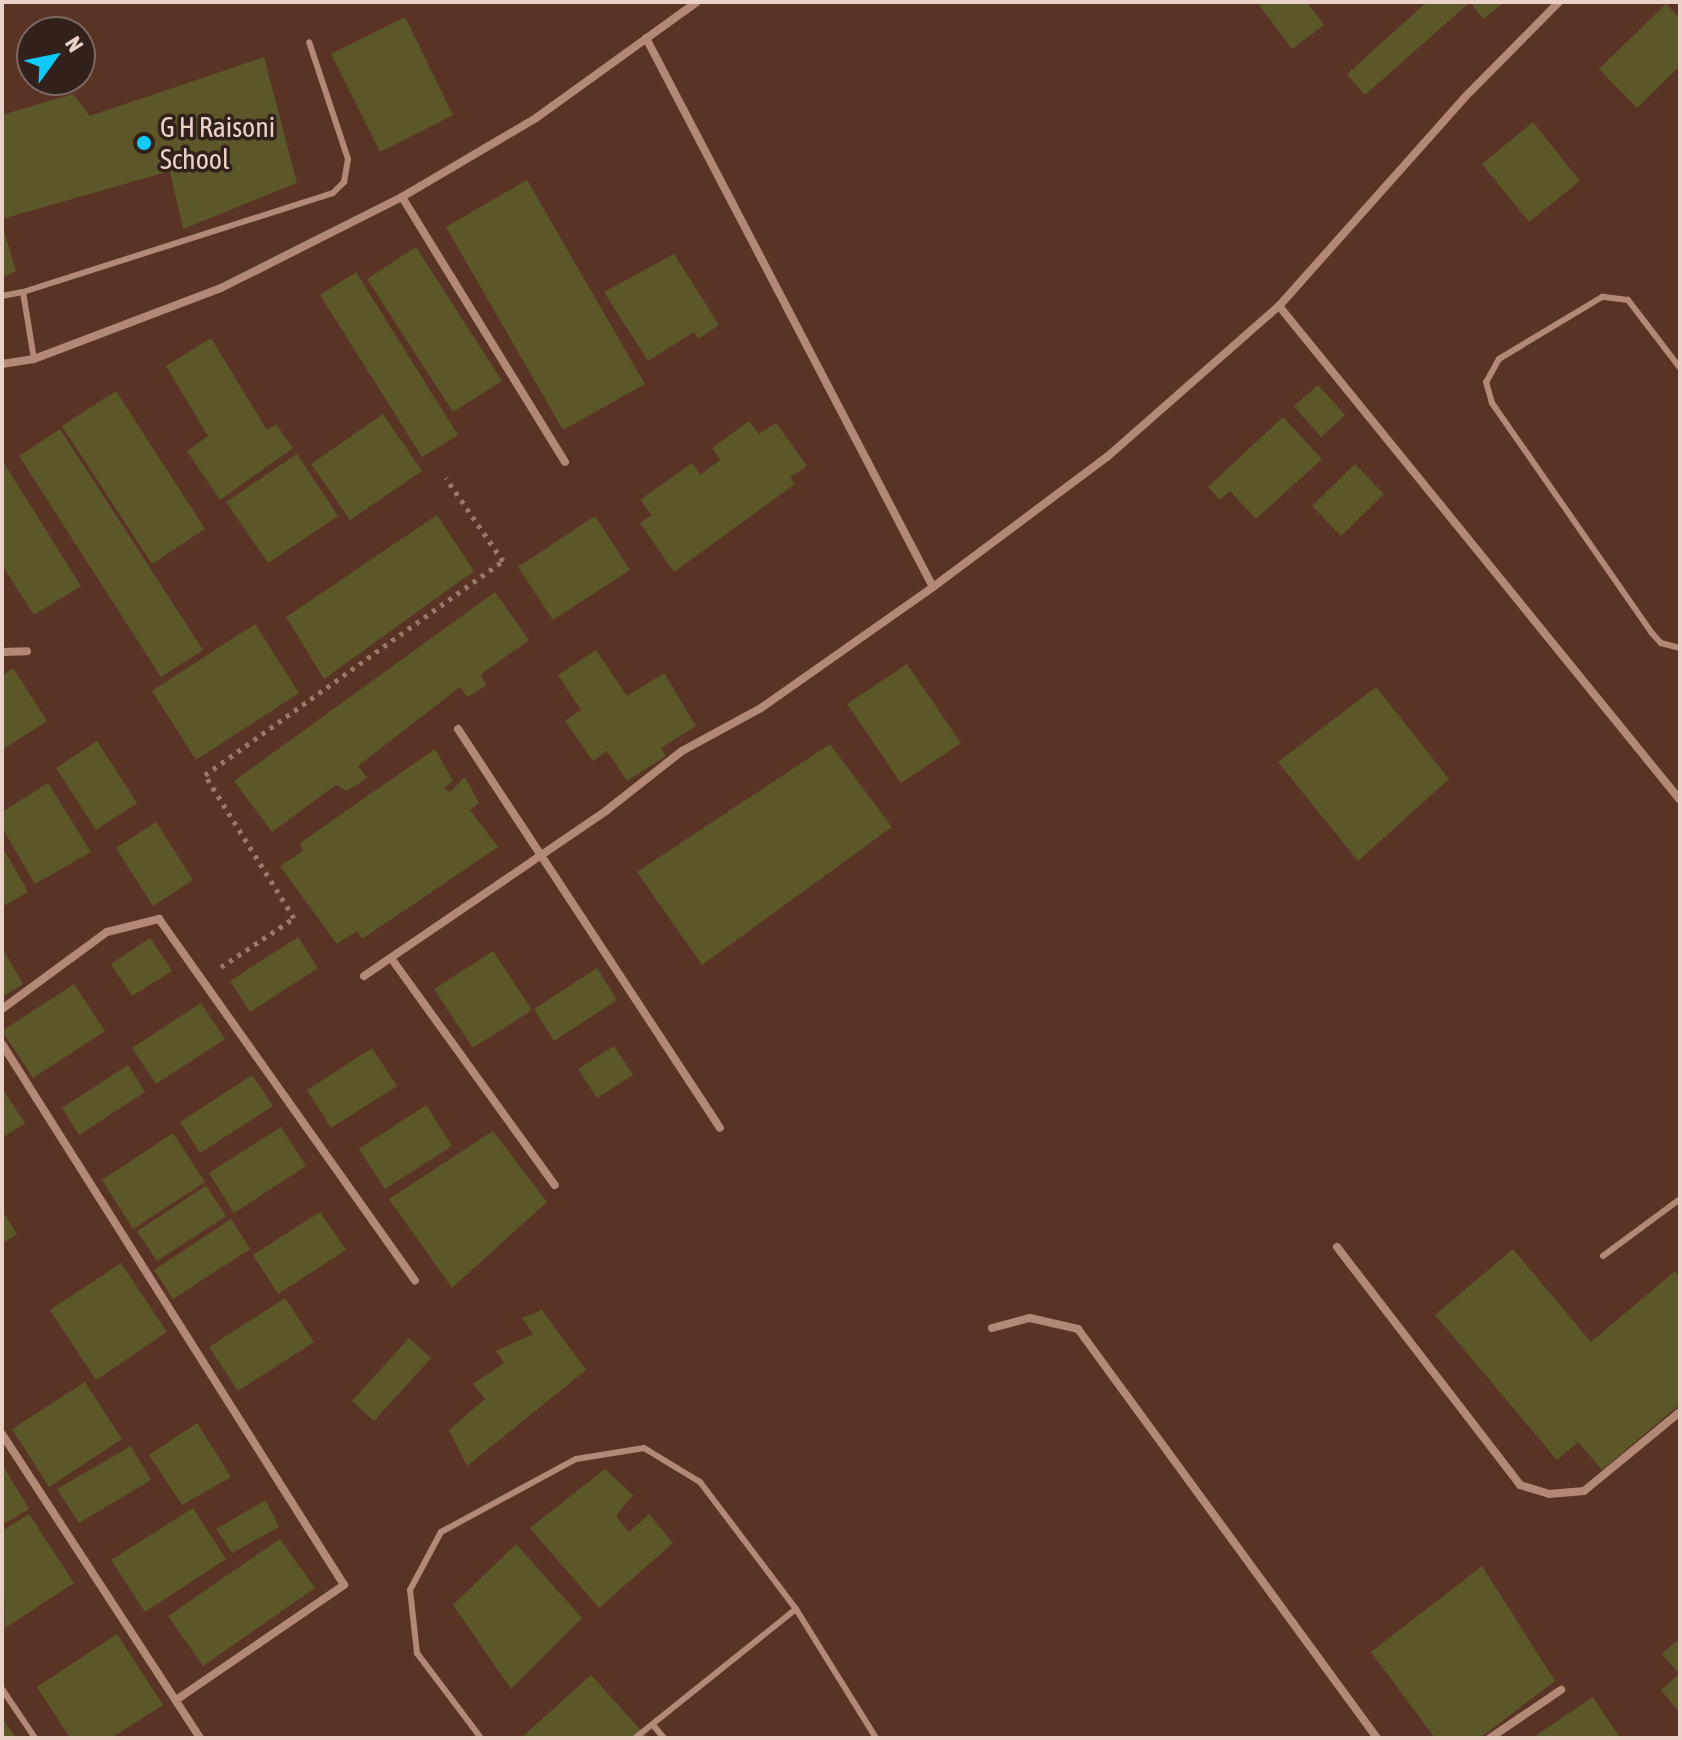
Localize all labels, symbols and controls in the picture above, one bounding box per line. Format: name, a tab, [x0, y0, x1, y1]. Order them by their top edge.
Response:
north arrow	[16, 16, 96, 96]
text: N	[60, 31, 89, 57]
place label: G H Raisoni School	[160, 110, 275, 176]
marker: G H Raisoni School	[135, 134, 153, 152]

